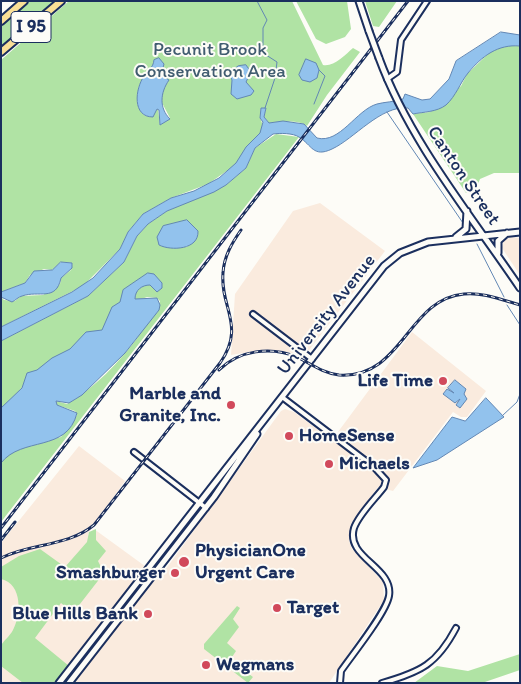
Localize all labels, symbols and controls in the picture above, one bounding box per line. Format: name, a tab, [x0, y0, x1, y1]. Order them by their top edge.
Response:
road number: I 95	[11, 12, 51, 42]
park label: Pecunit Brook Conservation Area	[134, 39, 286, 83]
street label: Canton Street	[421, 122, 505, 230]
street label: University Avenue	[273, 250, 381, 380]
place label: Life Time	[358, 370, 433, 392]
marker: Life Time	[437, 375, 449, 387]
place label: Marble and Granite, Inc.	[119, 383, 221, 427]
marker: Marble and Granite, Inc.	[225, 399, 237, 411]
place label: HomeSense	[299, 425, 394, 447]
marker: HomeSense	[283, 430, 295, 442]
place label: Michaels	[339, 453, 410, 475]
marker: Michaels	[323, 458, 335, 470]
place label: PhysicianOne Urgent Care	[195, 540, 306, 584]
marker: PhysicianOne Urgent Care	[177, 555, 191, 569]
place label: Smashburger	[56, 562, 165, 584]
marker: Smashburger	[169, 567, 181, 579]
place label: Target	[287, 597, 339, 619]
marker: Target	[271, 602, 283, 614]
place label: Blue Hills Bank	[12, 603, 138, 625]
marker: Blue Hills Bank	[142, 608, 154, 620]
place label: Wegmans	[216, 654, 294, 676]
marker: Wegmans	[200, 659, 212, 671]

